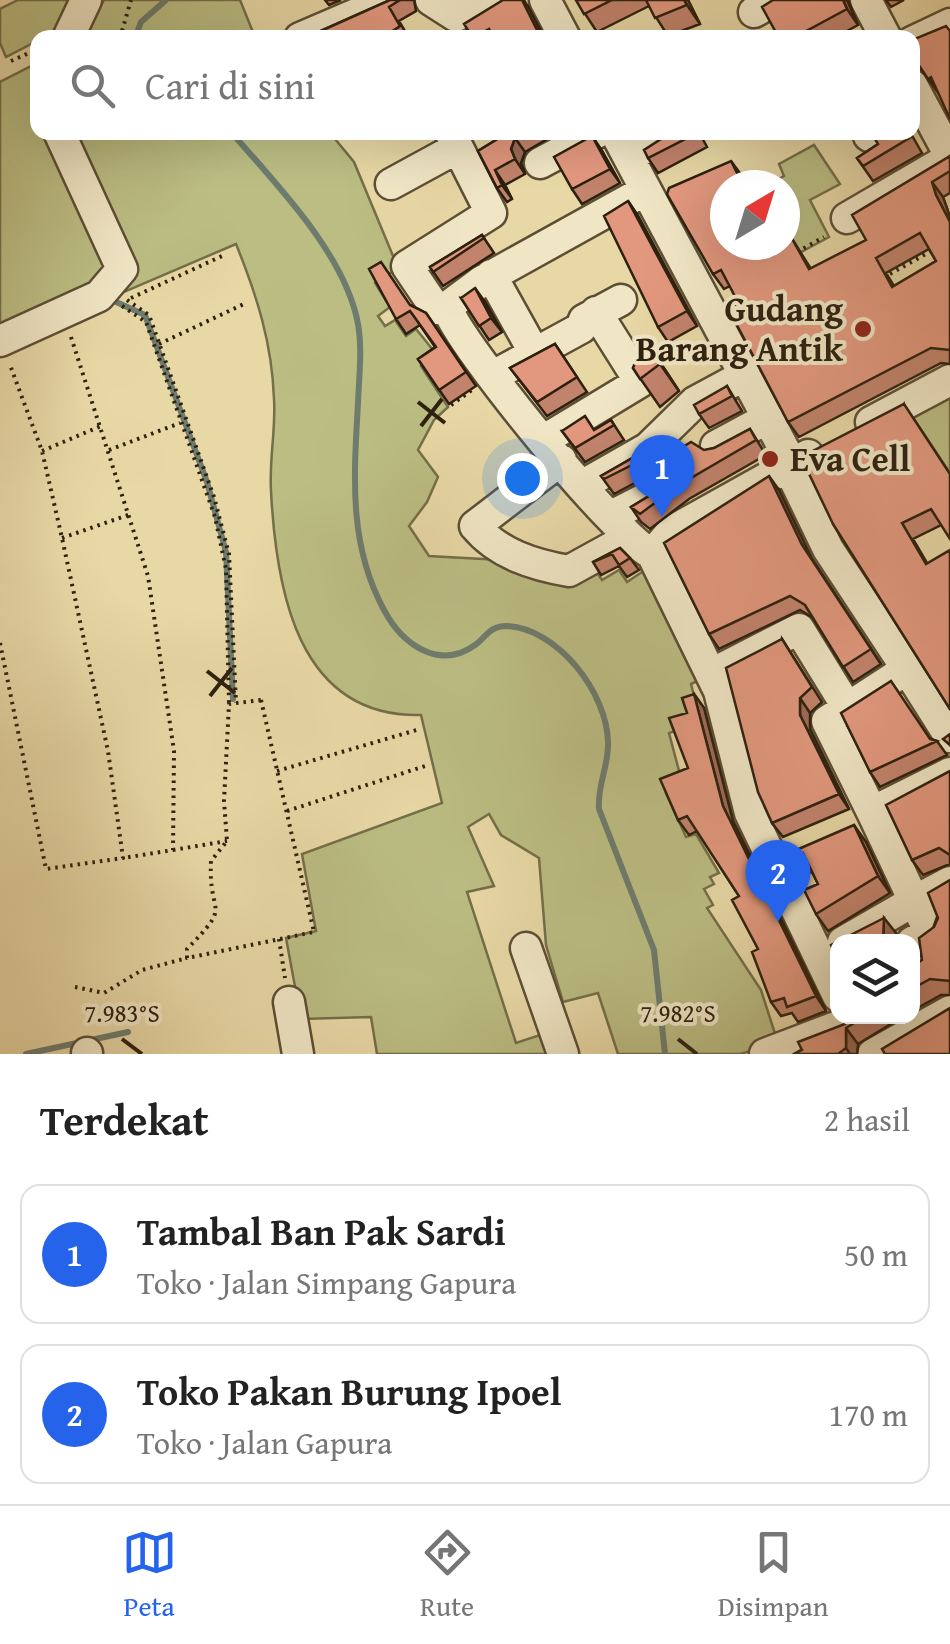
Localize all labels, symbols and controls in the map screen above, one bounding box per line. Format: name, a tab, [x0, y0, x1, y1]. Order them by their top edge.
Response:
search box	[30, 30, 920, 140]
text: Cari di sini	[145, 57, 315, 113]
icon: search	[65, 58, 120, 113]
north arrow	[710, 170, 800, 260]
place label: Gudang Barang Antik	[636, 283, 844, 374]
marker: Gudang Barang Antik	[852, 318, 874, 340]
place label: Eva Cell	[790, 433, 910, 484]
pin: 1	[630, 434, 694, 517]
marker: Eva Cell	[759, 448, 781, 470]
your location	[497, 453, 548, 504]
pin: 2	[746, 840, 810, 922]
map controls	[830, 934, 920, 1024]
button: layers	[830, 934, 920, 1024]
text: 7.983°S	[84, 995, 160, 1031]
text: 7.982°S	[640, 995, 716, 1031]
text: Terdekat	[40, 1089, 209, 1150]
text: 2 hasil	[824, 1096, 910, 1143]
text: Tambal Ban Pak Sardi	[137, 1203, 506, 1259]
text: 1	[66, 1231, 83, 1278]
text: 50 m	[844, 1231, 908, 1278]
text: Toko · Jalan Simpang Gapura	[137, 1259, 516, 1306]
text: Toko Pakan Burung Ipoel	[137, 1363, 562, 1419]
text: 2	[66, 1391, 83, 1438]
text: 170 m	[829, 1391, 908, 1438]
text: Toko · Jalan Gapura	[137, 1419, 392, 1466]
tab: Peta	[122, 1525, 177, 1626]
tab: Rute	[420, 1525, 475, 1626]
tab: Disimpan	[718, 1525, 828, 1626]

